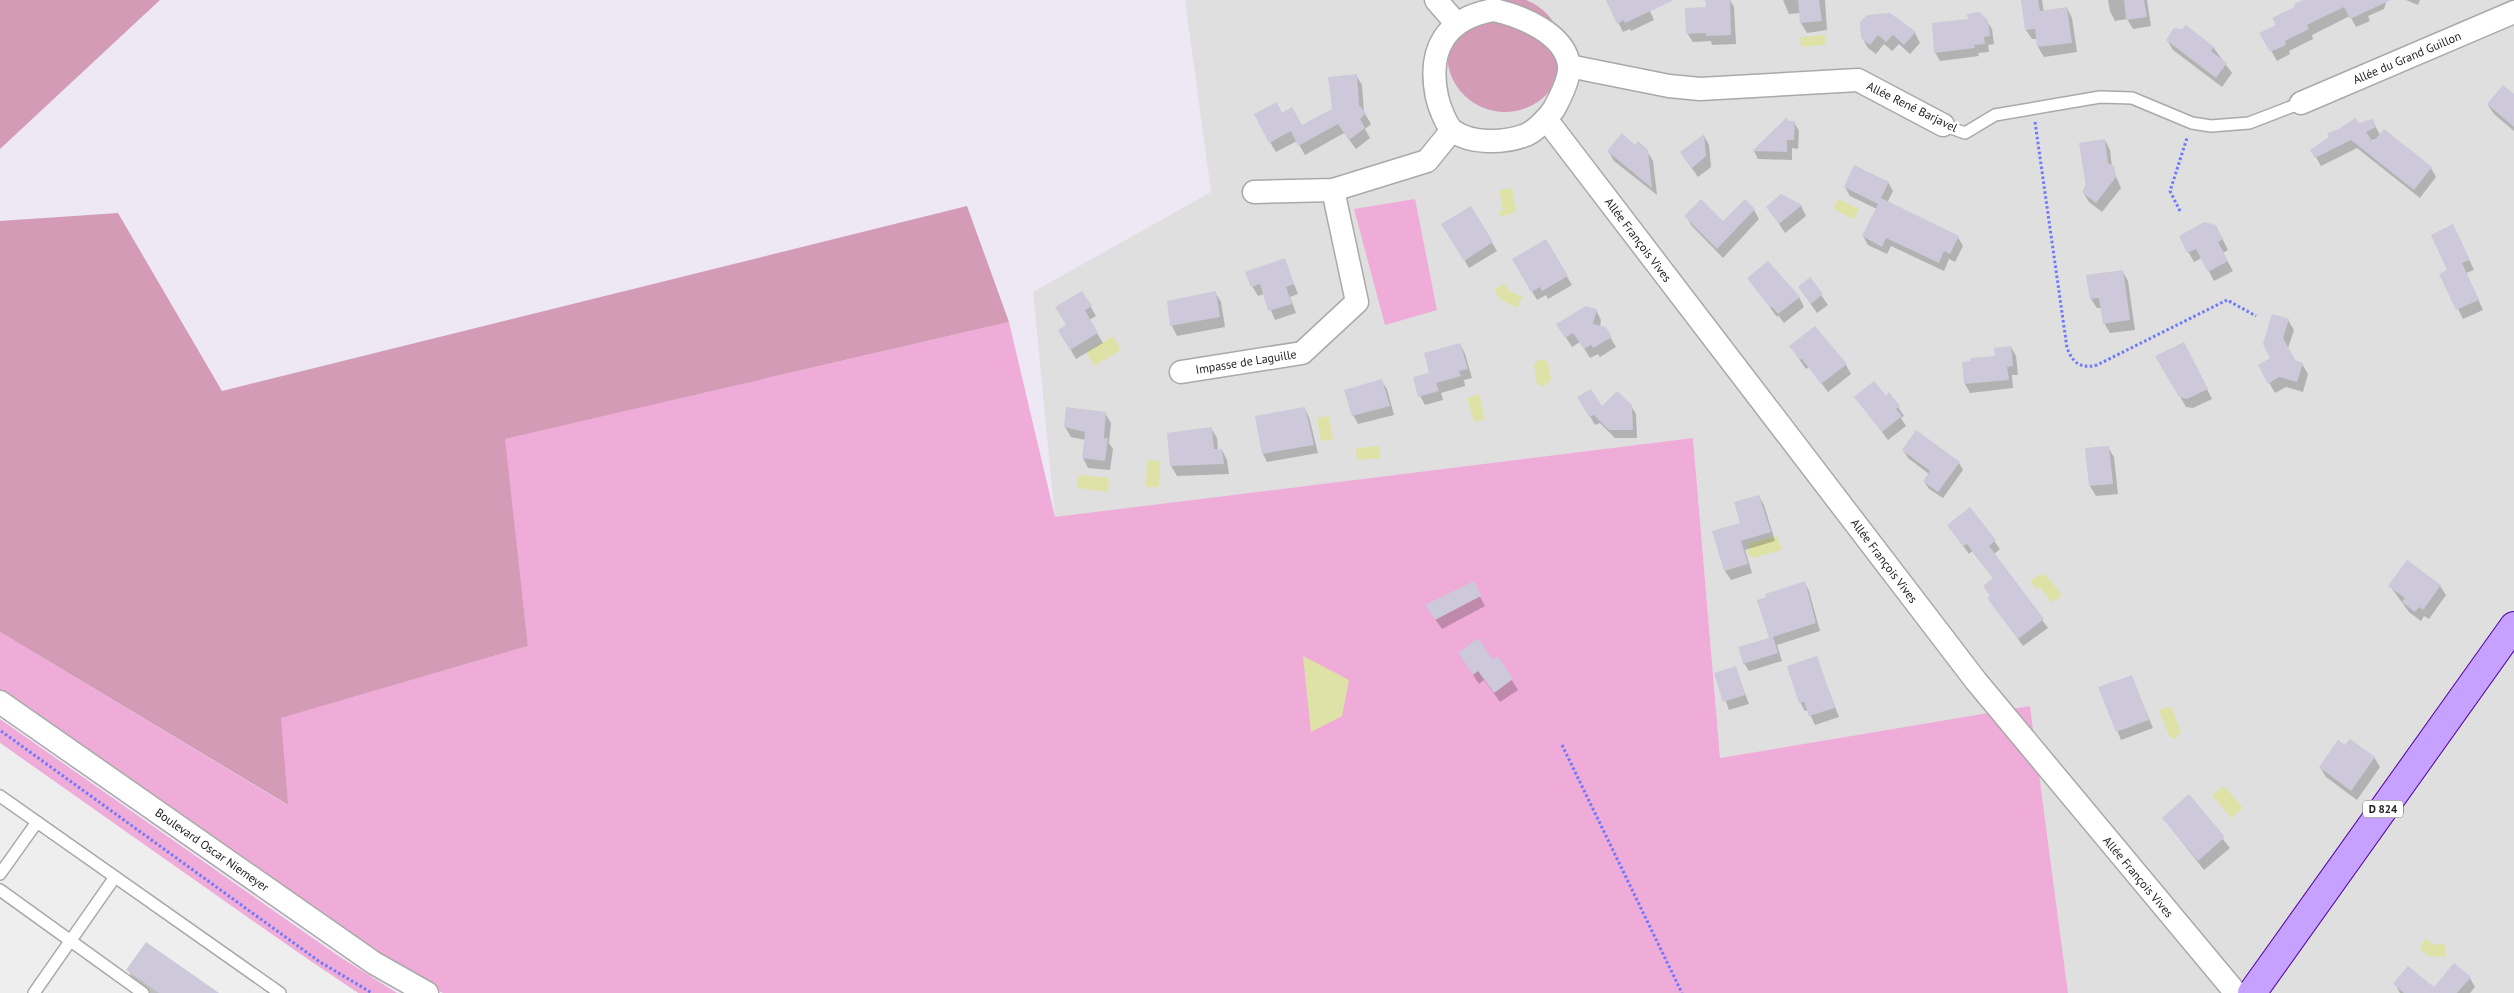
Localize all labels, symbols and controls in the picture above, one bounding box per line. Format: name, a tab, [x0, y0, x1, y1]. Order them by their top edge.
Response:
street label: Allée du Grand Guillon	[2350, 28, 2463, 87]
street label: Allée René Barjavel	[1864, 78, 1961, 135]
street label: Allée François Vives	[1602, 195, 1675, 285]
street label: Impasse de Laguille	[1194, 346, 1297, 377]
street label: Allée François Vives	[1848, 516, 1921, 606]
road number: D 824	[2363, 801, 2403, 818]
street label: Boulevard Oscar Niemeyer	[153, 805, 272, 895]
street label: Allée François Vives	[2100, 833, 2177, 920]

